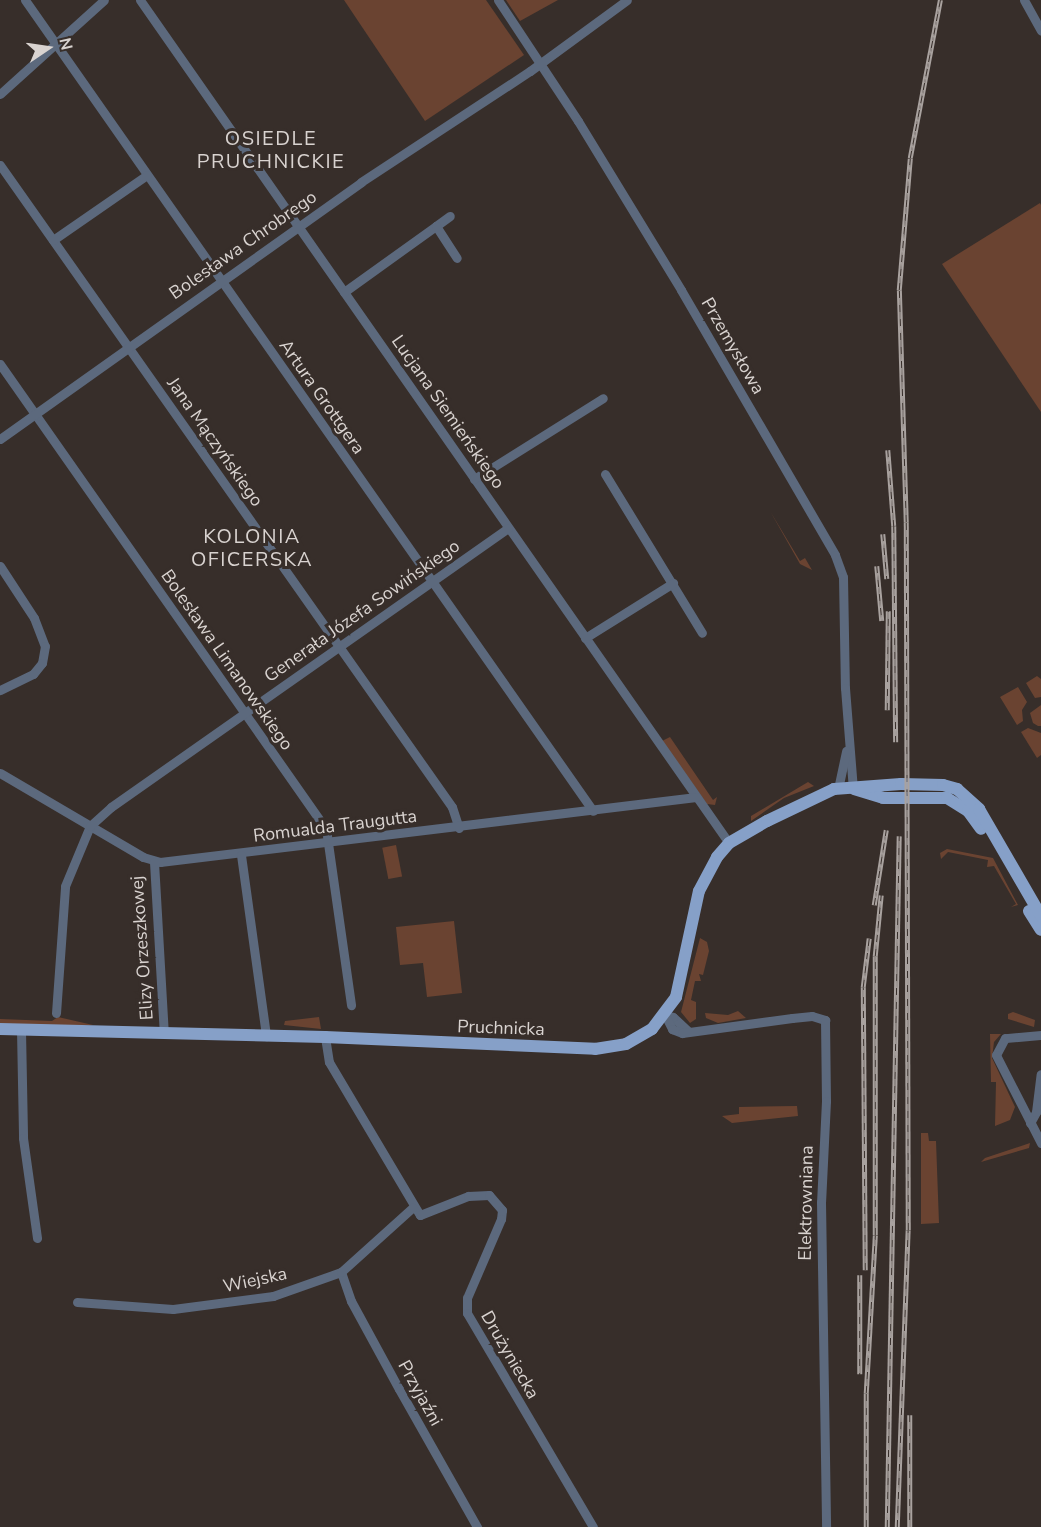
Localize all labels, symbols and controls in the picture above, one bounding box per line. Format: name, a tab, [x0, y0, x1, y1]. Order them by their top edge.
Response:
north arrow	[18, 18, 78, 78]
text: N	[53, 36, 78, 52]
district label: OSIEDLE PRUCHNICKIE	[197, 126, 345, 173]
street label: Bolesława Chrobrego	[165, 186, 321, 304]
street label: Przemysłowa	[697, 294, 769, 398]
street label: Lucjana Siemieńskiego	[387, 331, 509, 493]
street label: Artura Grottgera	[275, 336, 369, 458]
street label: Jana Mączyńskiego	[162, 373, 268, 511]
district label: KOLONIA OFICERSKA	[191, 524, 313, 571]
street label: Generała Józefa Sowińskiego	[260, 535, 464, 687]
street label: Bolesława Limanowskiego	[156, 566, 298, 754]
street label: Romualda Traugutta	[252, 805, 418, 847]
street label: Elizy Orzeszkowej	[126, 875, 158, 1021]
street label: Pruchnicka	[457, 1016, 545, 1040]
street label: Elektrowniana	[794, 1145, 818, 1261]
street label: Wiejska	[221, 1263, 289, 1297]
street label: Drużyniecka	[476, 1307, 544, 1403]
street label: Przyjaźni	[393, 1356, 447, 1430]

